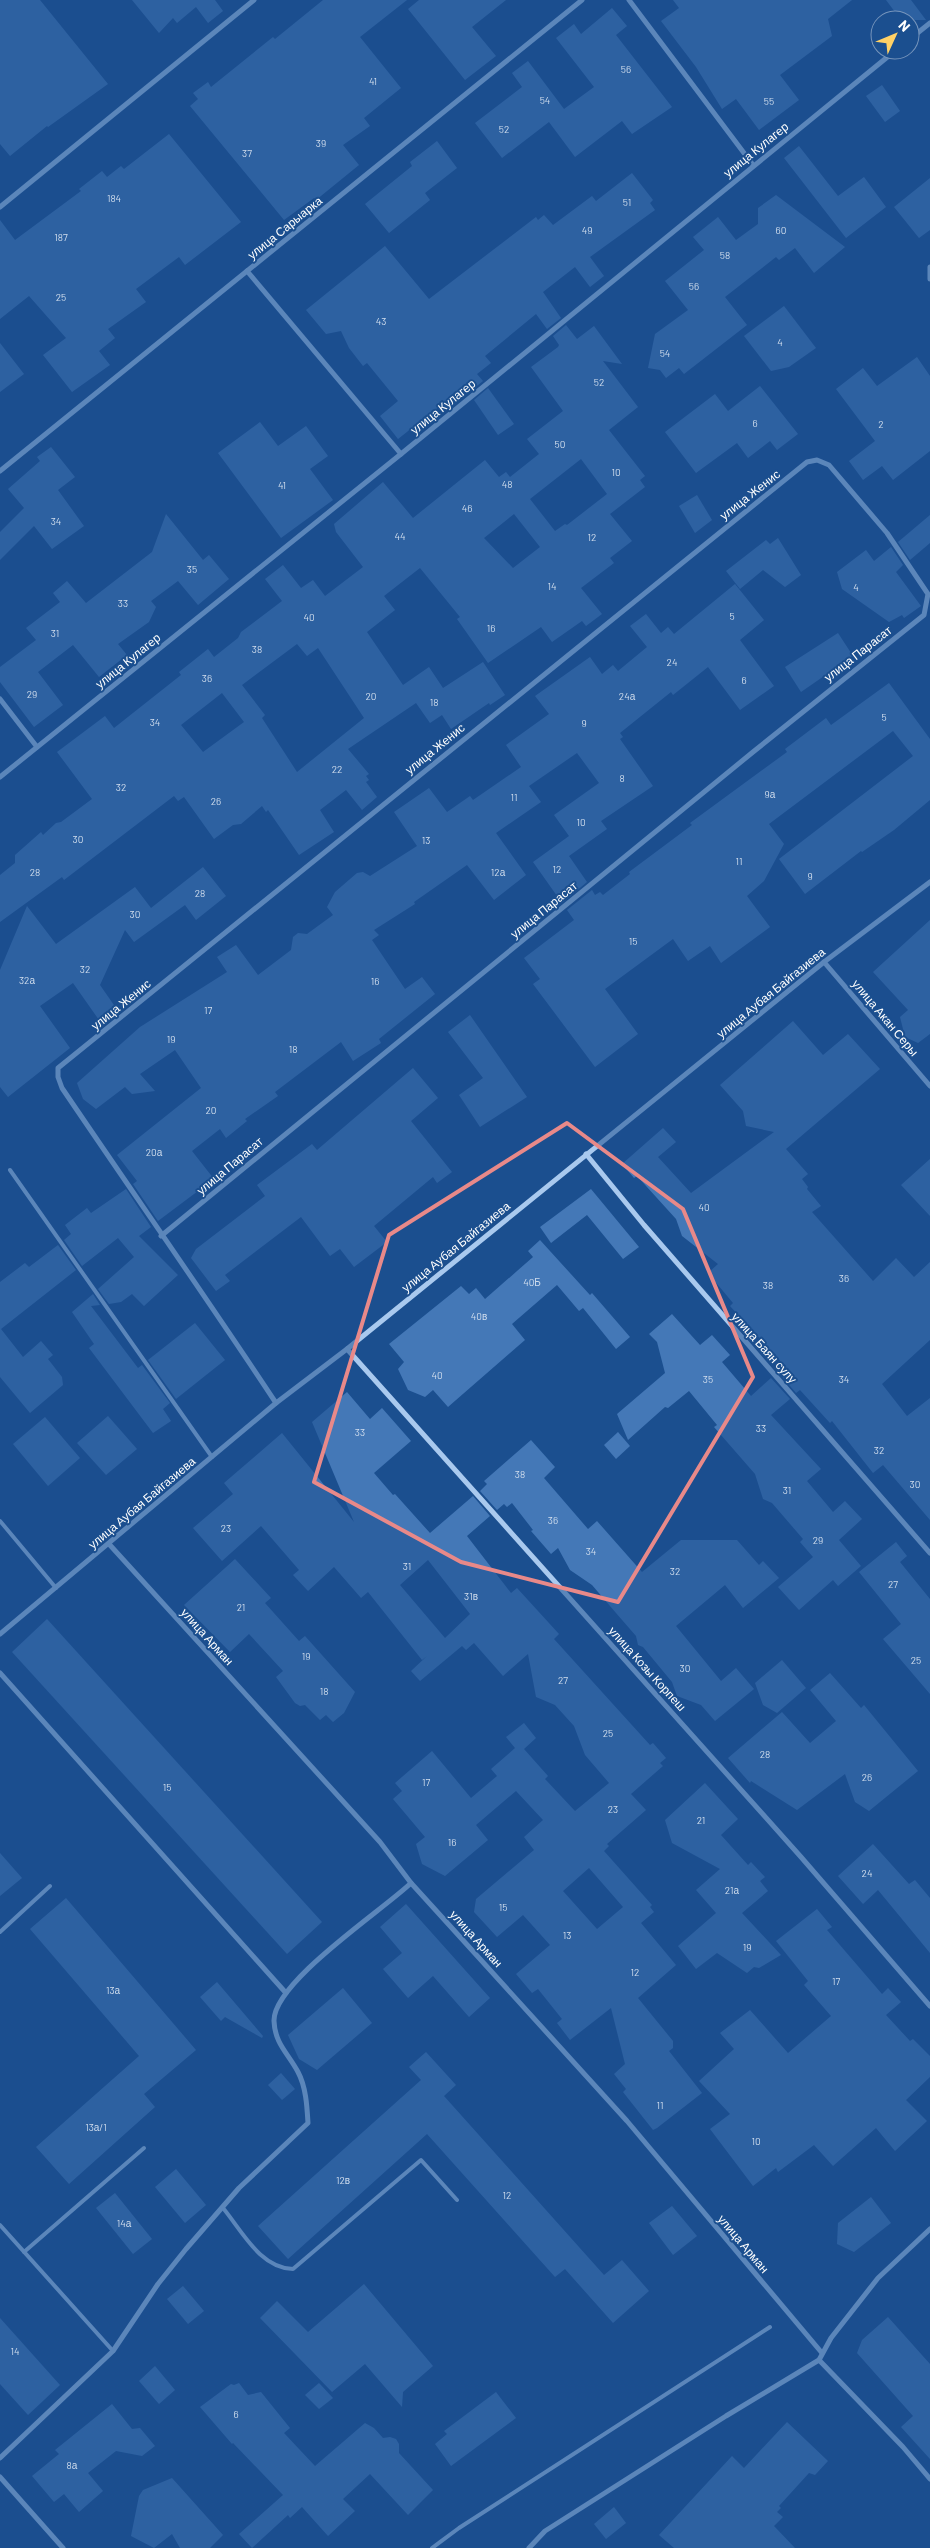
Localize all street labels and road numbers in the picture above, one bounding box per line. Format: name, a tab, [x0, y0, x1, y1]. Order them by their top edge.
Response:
street label: улица Кулагер	[720, 119, 791, 180]
street label: улица Сарыарка	[244, 193, 325, 262]
street label: улица Кулагер	[407, 376, 478, 437]
street label: улица Женис	[717, 466, 783, 523]
street label: улица Парасат	[821, 622, 895, 685]
street label: улица Кулагер	[92, 630, 163, 691]
street label: улица Женис	[402, 720, 468, 777]
street label: улица Парасат	[507, 878, 581, 941]
street label: улица Аубая Байгазиева	[713, 944, 828, 1041]
street label: улица Женис	[88, 976, 154, 1033]
street label: улица Акан Серы	[849, 976, 922, 1059]
street label: улица Парасат	[193, 1133, 266, 1198]
street label: улица Аубая Байгазиева	[398, 1198, 513, 1295]
street label: улица Баян сулу	[729, 1309, 800, 1386]
street label: улица Аубая Байгазиева	[85, 1453, 199, 1552]
street label: улица Арман	[178, 1605, 237, 1668]
street label: улица Козы Корпеш	[605, 1623, 689, 1714]
street label: улица Арман	[447, 1907, 506, 1970]
street label: улица Арман	[715, 2211, 772, 2276]

